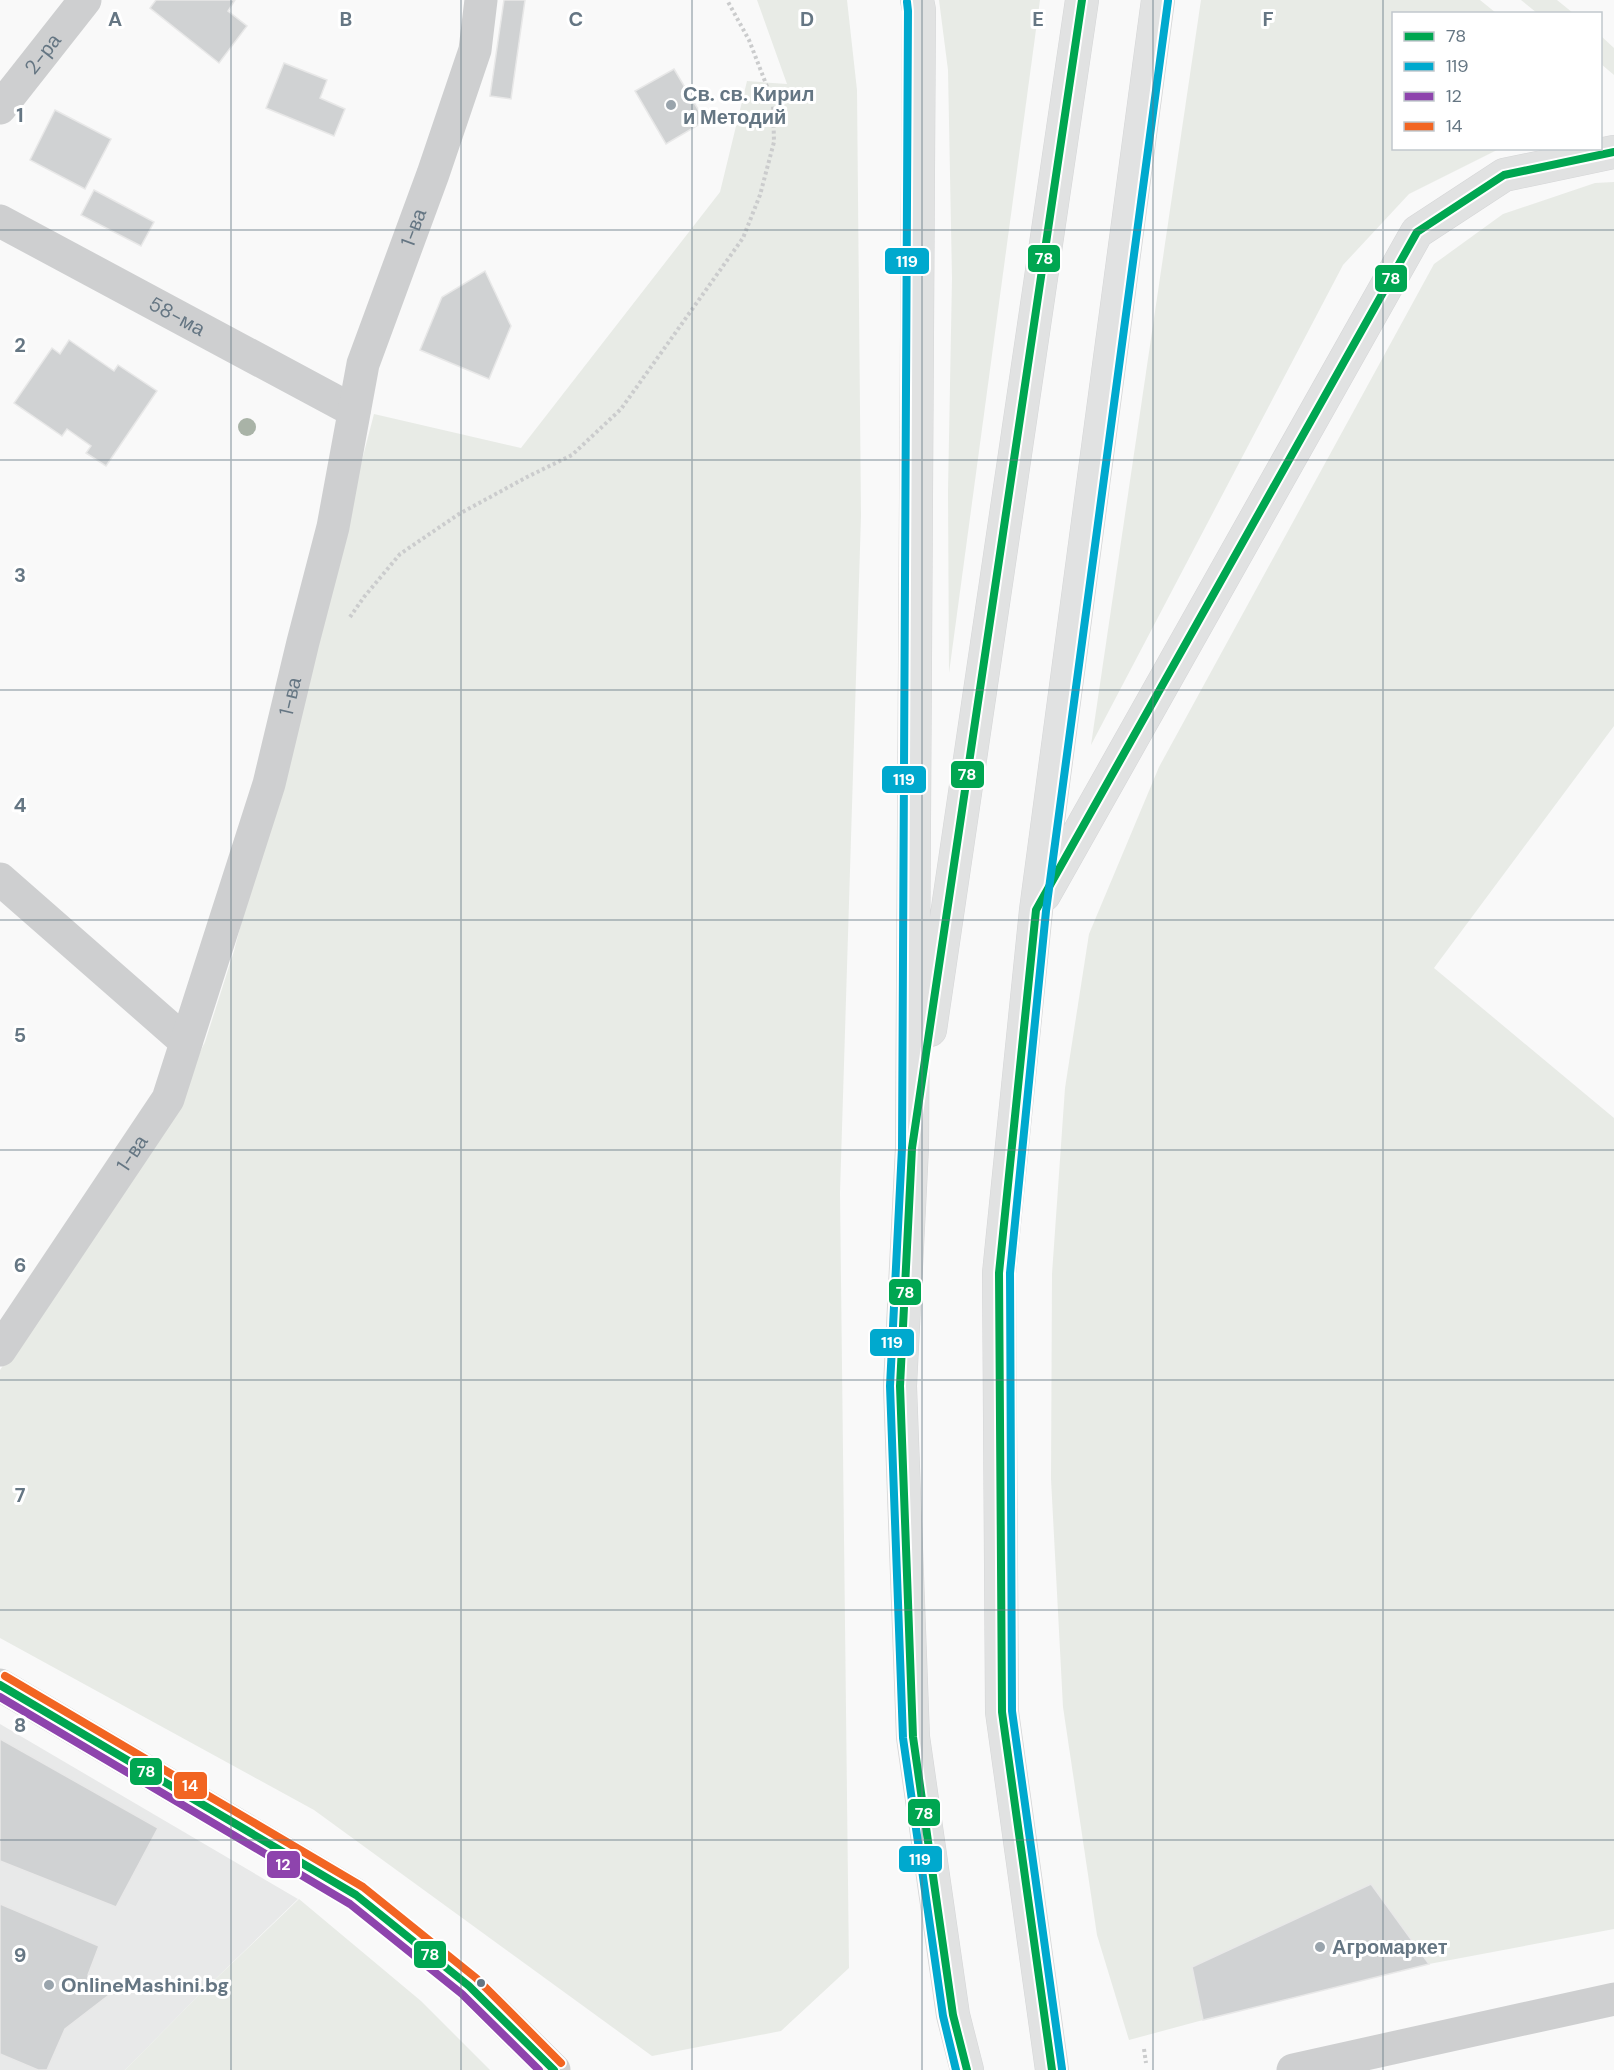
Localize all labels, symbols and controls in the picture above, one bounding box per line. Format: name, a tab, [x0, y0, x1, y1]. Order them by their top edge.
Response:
text: A	[108, 6, 122, 32]
text: B	[340, 6, 352, 32]
text: C	[569, 6, 583, 32]
text: D	[800, 6, 814, 32]
text: E	[1032, 6, 1044, 32]
text: F	[1262, 6, 1274, 32]
legend	[1392, 12, 1602, 150]
text: 78	[1446, 24, 1466, 48]
street label: 2-ра	[19, 28, 67, 79]
text: 119	[1446, 54, 1469, 78]
place label: Св. св. Кирил и Методий	[683, 81, 814, 130]
text: 12	[1446, 84, 1462, 108]
marker: Св. св. Кирил и Методий	[664, 98, 678, 112]
text: 1	[16, 102, 24, 128]
text: 14	[1446, 114, 1463, 138]
street label: 1-ва	[394, 204, 432, 250]
line badge: 78	[1027, 244, 1061, 273]
line badge: 119	[884, 247, 930, 275]
text: 78	[1035, 248, 1053, 269]
text: 119	[896, 251, 918, 272]
line badge: 78	[1374, 264, 1408, 293]
text: 78	[1382, 268, 1400, 289]
street label: 58-ма	[144, 290, 210, 342]
text: 2	[14, 332, 26, 358]
text: 3	[14, 562, 26, 588]
street label: 1-ва	[273, 674, 307, 718]
line badge: 78	[950, 760, 985, 789]
text: 78	[958, 764, 976, 785]
line badge: 119	[881, 765, 927, 794]
text: 119	[893, 769, 915, 790]
text: 4	[14, 792, 27, 818]
text: 5	[14, 1022, 26, 1048]
street label: 1-ва	[110, 1129, 154, 1176]
text: 6	[14, 1252, 26, 1278]
line badge: 78	[888, 1278, 922, 1306]
text: 78	[896, 1282, 914, 1303]
line badge: 119	[869, 1328, 915, 1357]
text: 119	[881, 1332, 903, 1353]
text: 7	[15, 1482, 26, 1508]
text: 8	[14, 1712, 26, 1738]
line badge: 78	[129, 1757, 163, 1786]
text: 78	[137, 1761, 155, 1782]
line badge: 14	[173, 1771, 208, 1800]
text: 14	[182, 1775, 198, 1796]
line badge: 78	[907, 1798, 941, 1827]
text: 78	[915, 1803, 933, 1824]
line badge: 119	[898, 1845, 943, 1873]
text: 119	[909, 1849, 931, 1870]
line badge: 12	[266, 1850, 301, 1879]
text: 12	[275, 1854, 291, 1875]
place label: Агромаркет	[1332, 1934, 1448, 1960]
line badge: 78	[413, 1940, 447, 1969]
marker: Агромаркет	[1313, 1940, 1327, 1954]
text: 9	[14, 1942, 26, 1968]
text: 78	[421, 1944, 439, 1965]
place label: ОnlineMashini.bg	[61, 1972, 229, 1998]
unlabelled marker	[475, 1977, 487, 1989]
marker: ОnlineMashini.bg	[42, 1978, 56, 1992]

